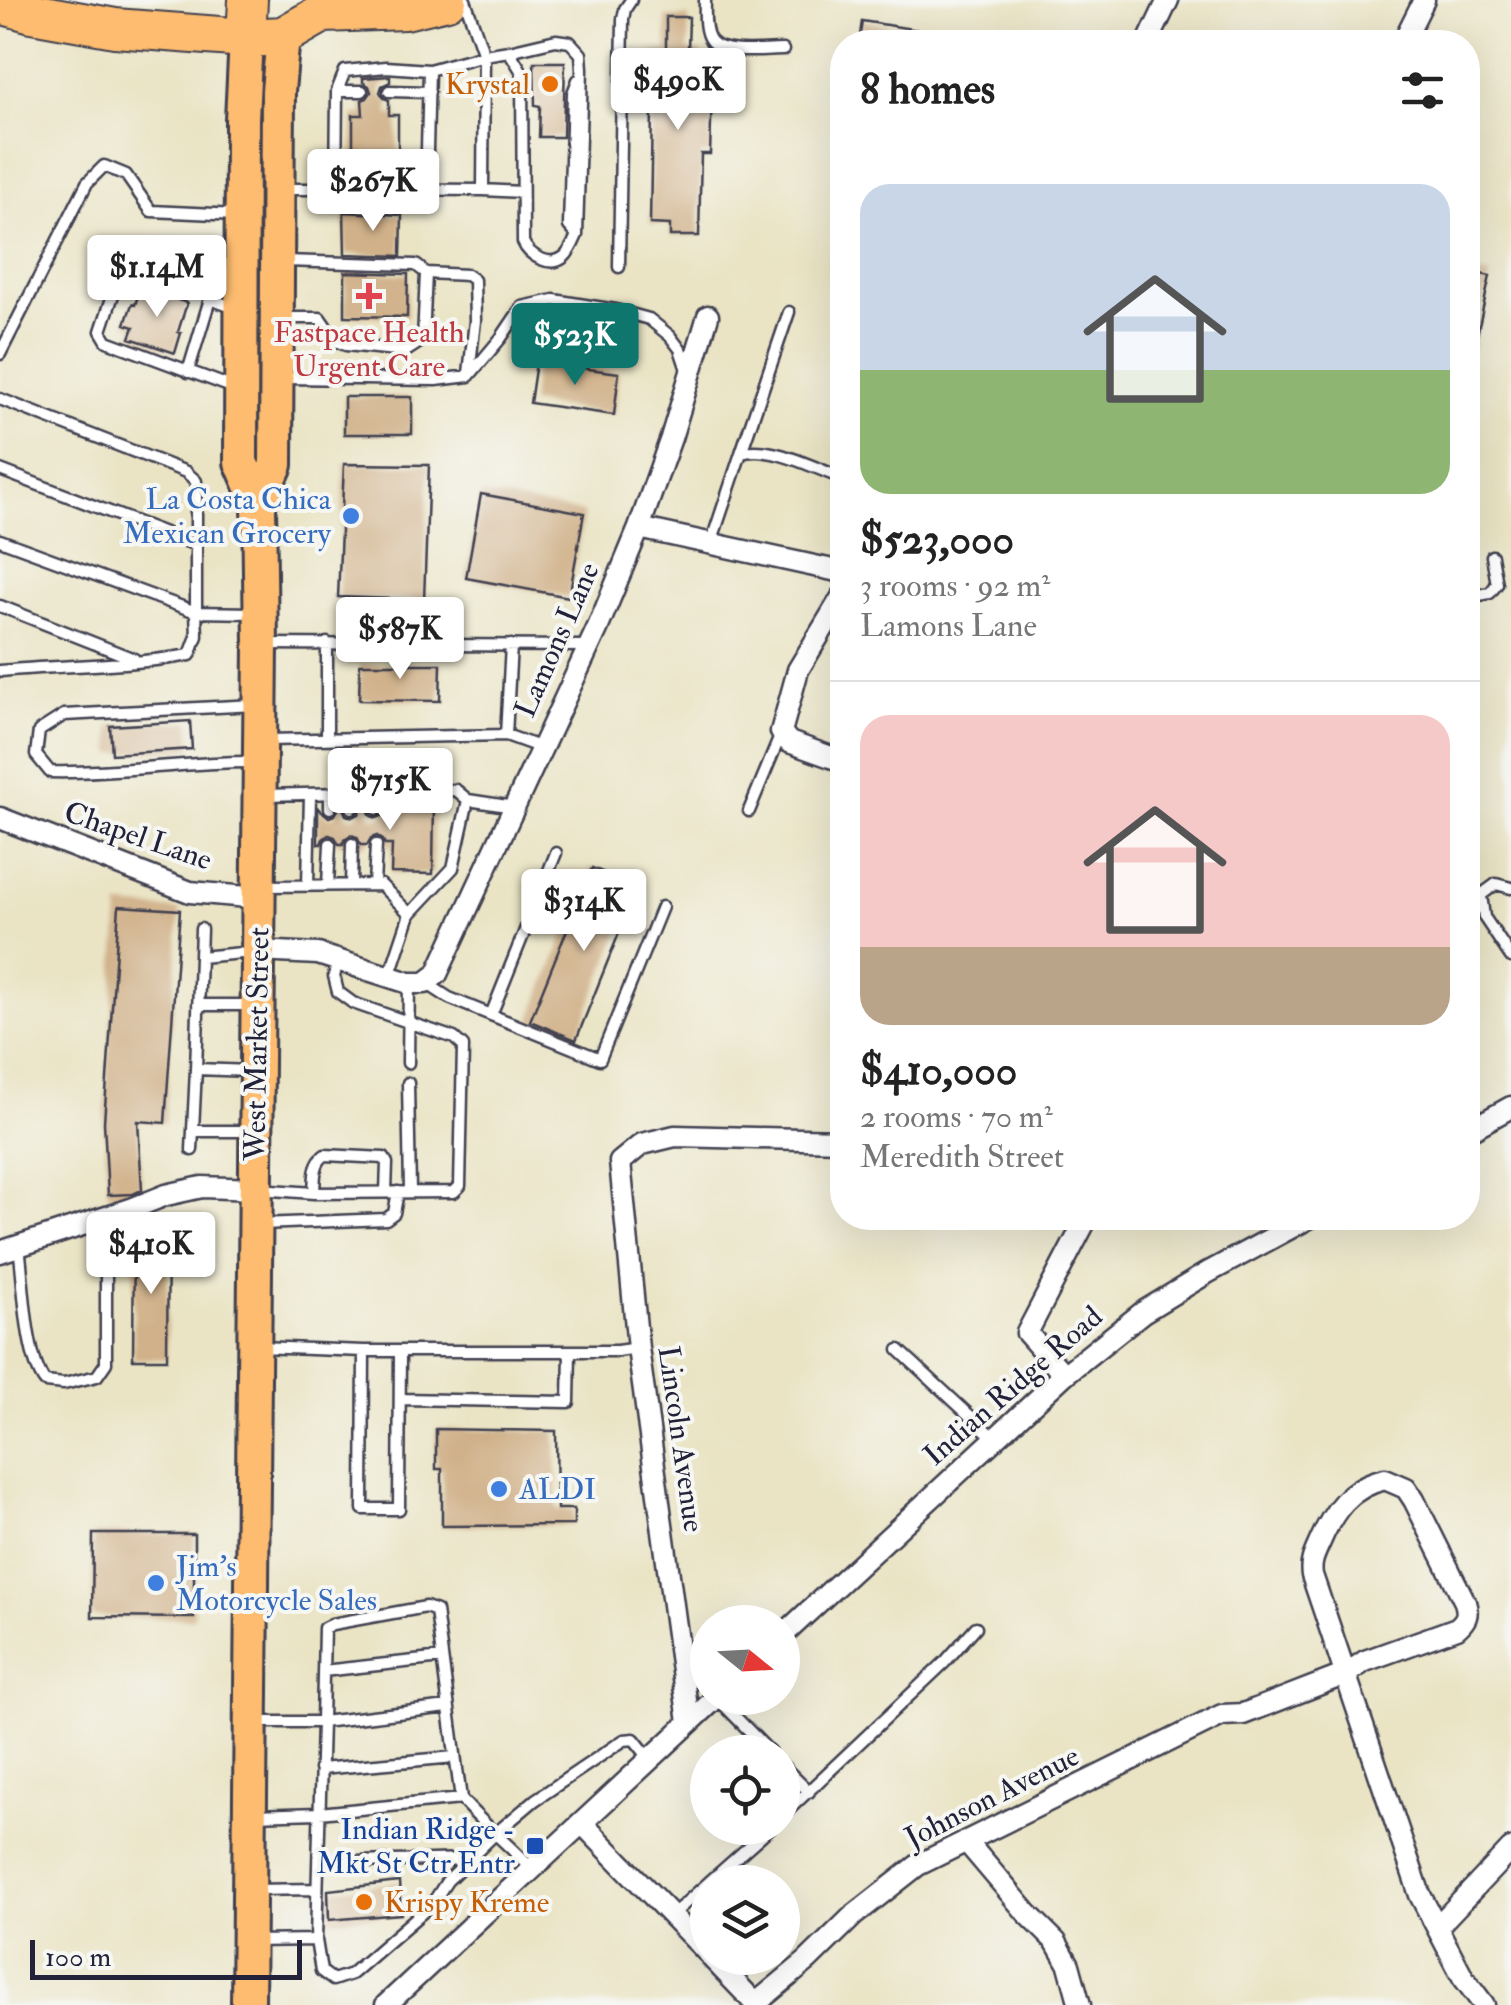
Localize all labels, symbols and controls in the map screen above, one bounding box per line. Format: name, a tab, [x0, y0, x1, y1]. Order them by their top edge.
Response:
pin: $490K	[608, 48, 748, 133]
text: $490K	[633, 60, 723, 100]
icon: filters	[1395, 63, 1450, 118]
text: 8 homes	[860, 64, 995, 116]
place label: Krystal	[445, 66, 530, 103]
marker: Krystal	[539, 73, 561, 95]
pin: $267K	[303, 149, 443, 234]
text: $267K	[329, 161, 417, 201]
pin: $1.14M	[76, 235, 238, 320]
text: $1.14M	[109, 247, 205, 287]
icon: home	[1065, 249, 1245, 429]
marker: Fastpace Health Urgent Care	[356, 283, 382, 309]
pin: $523K	[505, 303, 645, 388]
place label: Fastpace Health Urgent Care	[274, 314, 465, 385]
text: $523K	[534, 315, 616, 355]
place label: La Costa Chica Mexican Grocery	[123, 481, 332, 552]
marker: La Costa Chica Mexican Grocery	[340, 505, 362, 527]
text: $523,000	[860, 514, 1014, 566]
street label: Lamons Lane	[506, 557, 608, 723]
text: 3 rooms · 92 m²	[860, 566, 1050, 606]
pin: $587K	[330, 597, 470, 682]
text: Lamons Lane	[860, 606, 1037, 646]
text: $587K	[358, 609, 442, 649]
pin: $715K	[320, 748, 460, 833]
text: $715K	[350, 760, 430, 800]
icon: home	[1065, 780, 1245, 960]
street label: Chapel Lane	[59, 793, 217, 879]
pin: $314K	[514, 869, 654, 954]
text: $314K	[543, 881, 625, 921]
street label: West Market Street	[236, 927, 278, 1162]
text: $410,000	[860, 1045, 1017, 1097]
text: 2 rooms · 70 m²	[860, 1097, 1053, 1137]
text: Meredith Street	[860, 1137, 1064, 1177]
pin: $410K	[81, 1212, 221, 1297]
text: $410K	[108, 1224, 194, 1264]
street label: Indian Ridge Road	[916, 1298, 1110, 1474]
street label: Lincoln Avenue	[650, 1343, 712, 1535]
place label: ALDI	[518, 1471, 596, 1508]
marker: ALDI	[488, 1478, 510, 1500]
place label: Jim's Motorcycle Sales	[175, 1548, 377, 1619]
marker: Jim's Motorcycle Sales	[145, 1572, 167, 1594]
north arrow	[690, 1605, 800, 1715]
map controls	[690, 1605, 800, 1975]
button: locate	[690, 1735, 800, 1845]
street label: Johnson Avenue	[898, 1737, 1085, 1857]
place label: Indian Ridge - Mkt St Ctr Entr	[316, 1811, 515, 1882]
marker: Indian Ridge - Mkt St Ctr Entr	[524, 1835, 546, 1857]
button: layers	[690, 1865, 800, 1975]
place label: Krispy Kreme	[384, 1884, 549, 1921]
marker: Krispy Kreme	[353, 1891, 375, 1913]
scale bar	[30, 1935, 302, 1980]
text: 100 m	[45, 1940, 111, 1975]

